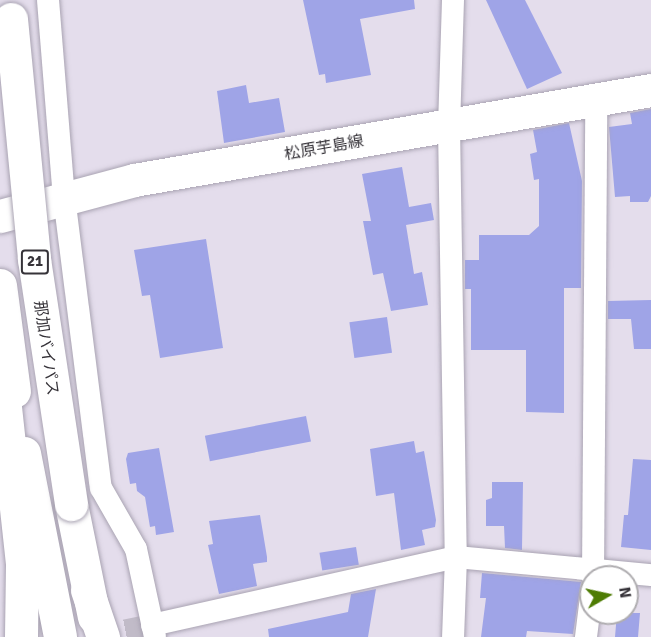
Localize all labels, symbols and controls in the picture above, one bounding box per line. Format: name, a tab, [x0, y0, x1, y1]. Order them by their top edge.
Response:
street label: 松原芋島線	[283, 132, 365, 164]
road number: 21	[20, 250, 50, 274]
street label: 那加バイパス	[30, 299, 62, 397]
north arrow	[579, 565, 639, 625]
text: N	[614, 585, 636, 600]

